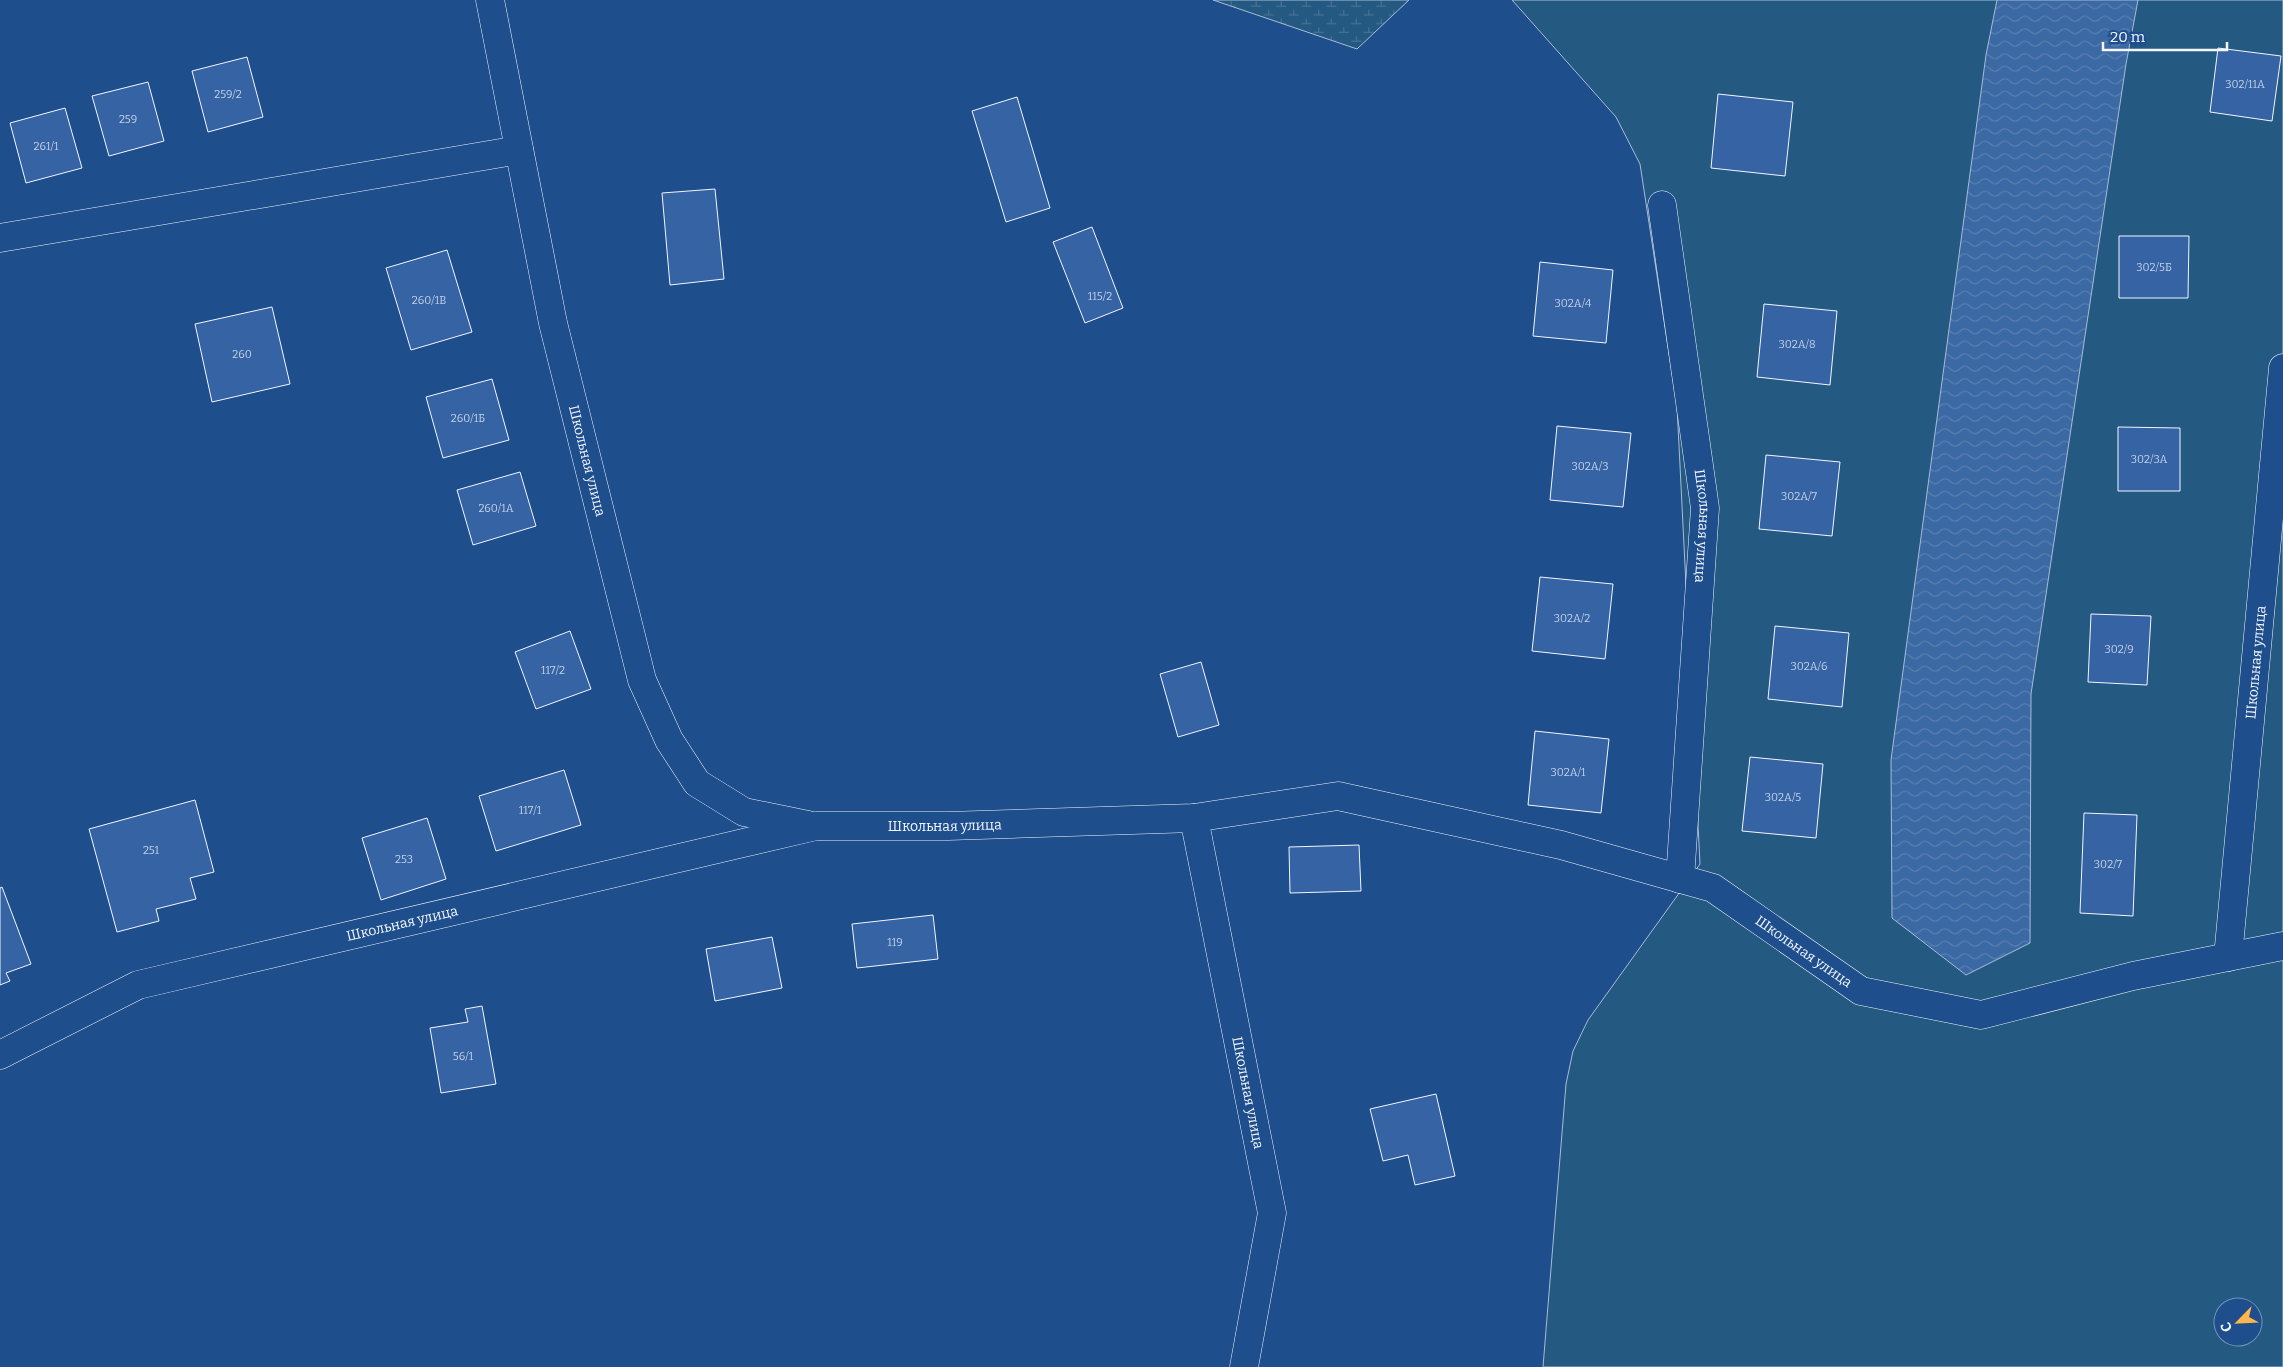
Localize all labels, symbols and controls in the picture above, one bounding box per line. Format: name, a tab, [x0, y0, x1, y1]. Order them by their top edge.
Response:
scale bar	[2103, 20, 2227, 52]
text: 20 m	[2110, 28, 2146, 46]
house number: 302/11А	[2225, 78, 2265, 91]
house number: 259/2	[214, 88, 242, 101]
house number: 259	[119, 113, 137, 126]
house number: 261/1	[34, 140, 59, 153]
house number: 302/5Б	[2136, 261, 2172, 274]
house number: 115/2	[1088, 290, 1112, 303]
house number: 260/1В	[412, 294, 446, 307]
house number: 302А/4	[1554, 297, 1592, 310]
house number: 302А/8	[1778, 338, 1816, 351]
house number: 260	[232, 348, 252, 361]
street label: Школьная улица	[565, 403, 609, 518]
house number: 260/1Б	[451, 412, 485, 425]
house number: 302/3А	[2131, 453, 2167, 466]
house number: 302А/3	[1572, 460, 1608, 473]
street label: Школьная улица	[1691, 468, 1713, 584]
house number: 302А/7	[1781, 490, 1818, 503]
house number: 260/1А	[478, 502, 514, 515]
street label: Школьная улица	[2242, 604, 2270, 720]
house number: 302А/2	[1554, 612, 1590, 625]
house number: 302/9	[2104, 643, 2134, 656]
house number: 302А/6	[1790, 660, 1828, 673]
house number: 117/2	[541, 664, 565, 677]
house number: 302А/1	[1550, 766, 1586, 779]
house number: 302А/5	[1765, 791, 1801, 804]
house number: 117/1	[519, 804, 542, 817]
street label: Школьная улица	[888, 816, 1002, 835]
house number: 251	[143, 844, 160, 857]
house number: 253	[395, 853, 413, 866]
house number: 302/7	[2094, 858, 2123, 871]
street label: Школьная улица	[345, 902, 460, 945]
street label: Школьная улица	[1752, 912, 1856, 991]
house number: 119	[887, 936, 903, 949]
street label: Школьная улица	[1228, 1035, 1267, 1151]
house number: 56/1	[453, 1050, 474, 1063]
north arrow	[2213, 1297, 2263, 1347]
text: С	[2217, 1319, 2236, 1335]

